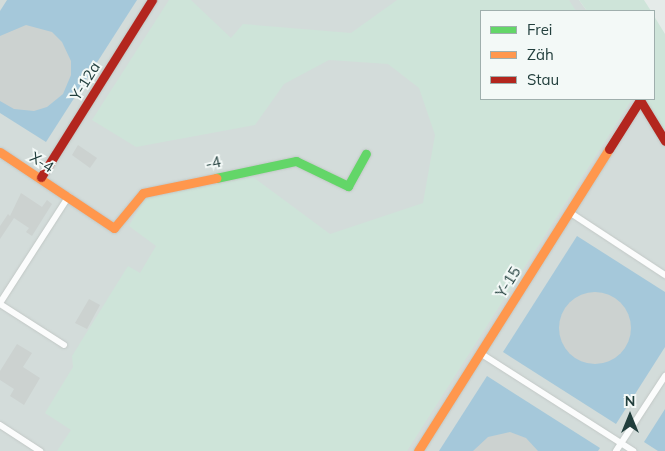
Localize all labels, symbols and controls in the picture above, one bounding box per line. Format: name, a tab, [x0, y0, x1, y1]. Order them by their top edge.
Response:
legend	[480, 10, 655, 100]
text: Frei	[527, 20, 552, 39]
text: Zäh	[527, 45, 554, 64]
street label: Y-12a	[66, 59, 104, 103]
text: Stau	[527, 70, 559, 89]
street label: X-4	[27, 148, 57, 176]
street label: -4	[203, 152, 223, 174]
street label: Y-15	[492, 263, 524, 301]
north arrow	[605, 391, 655, 441]
text: N	[625, 392, 635, 410]

